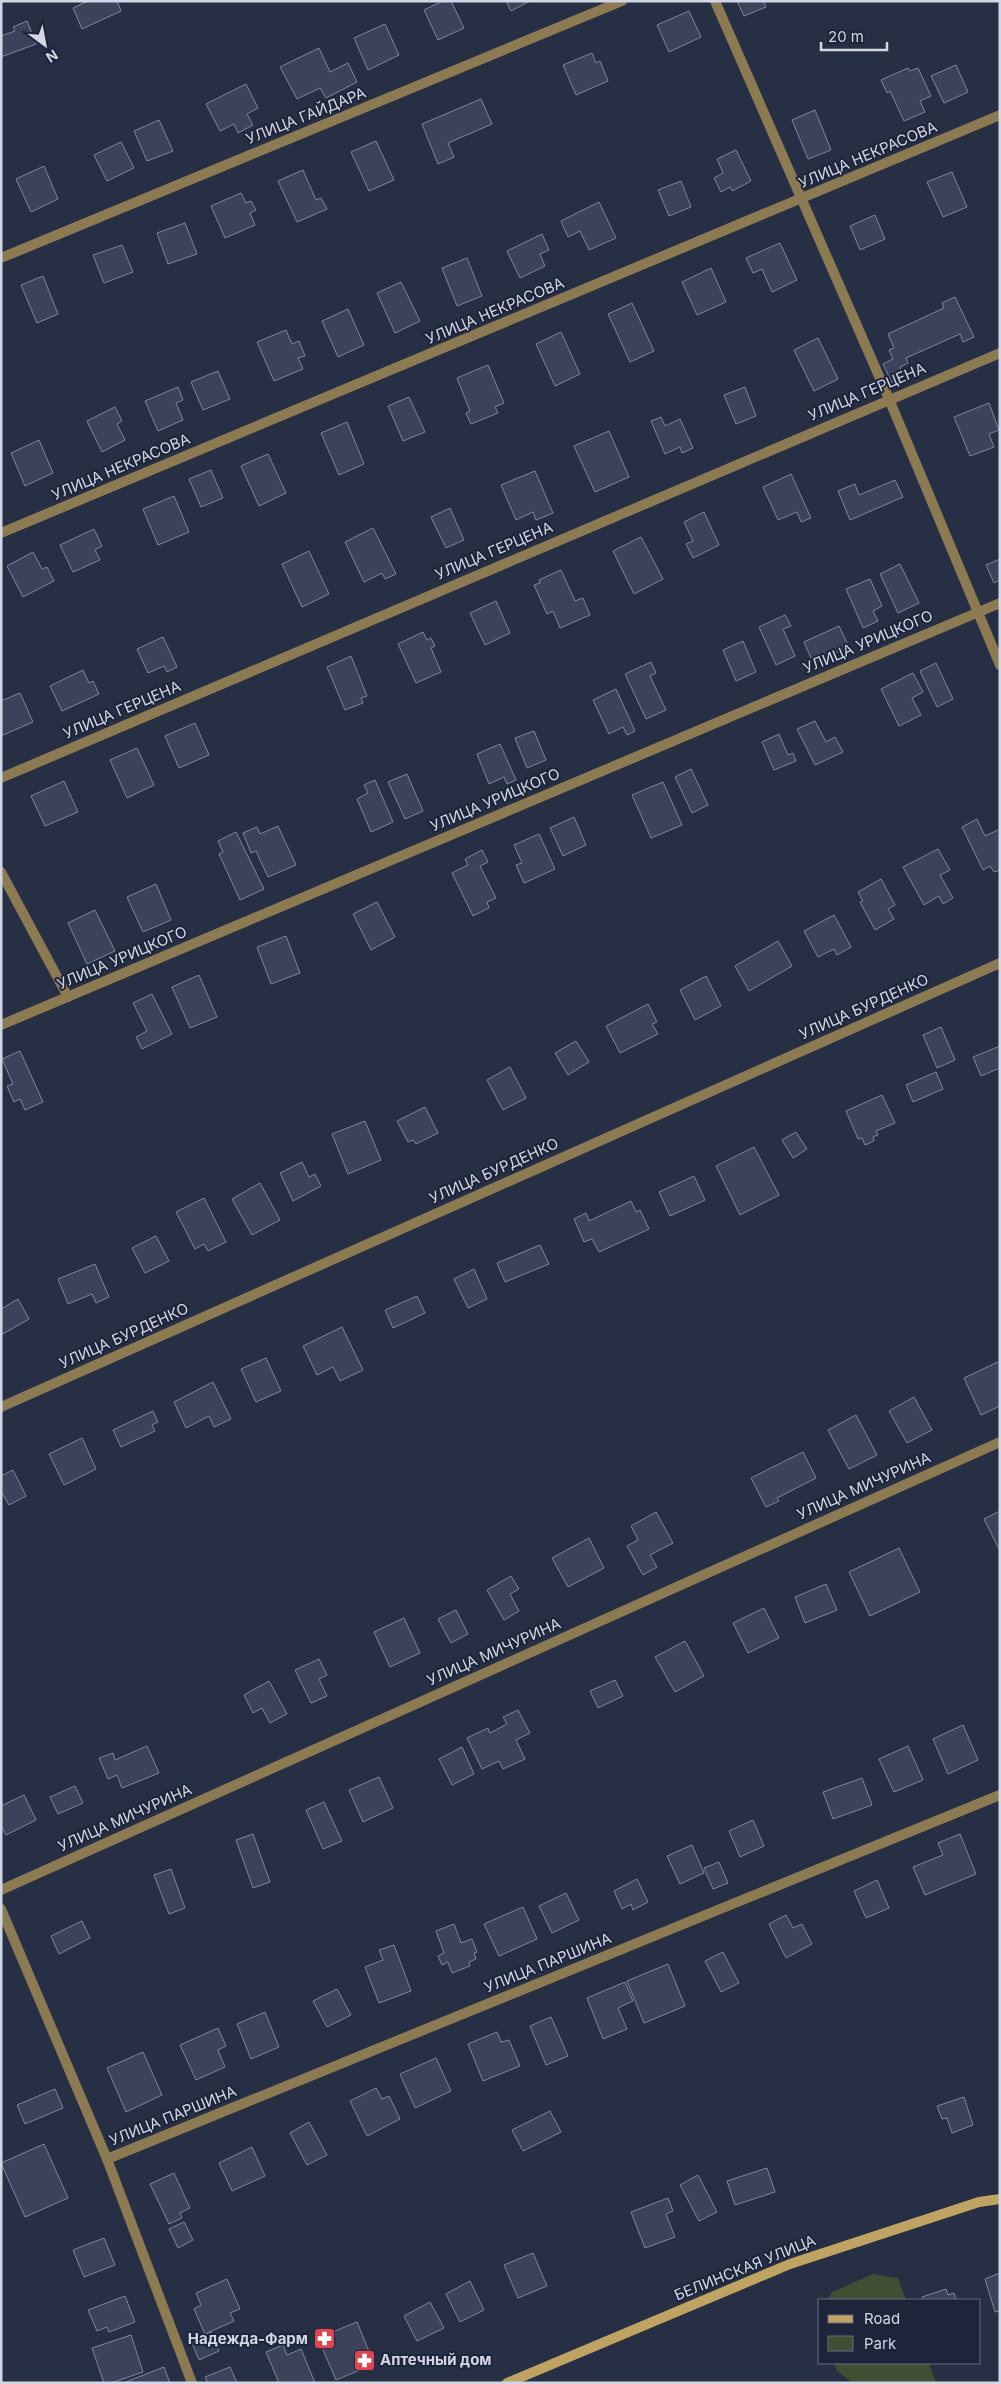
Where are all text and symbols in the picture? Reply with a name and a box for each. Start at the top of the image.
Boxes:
north arrow [20,20,70,70]
scale bar [821,20,887,52]
text: 20 m [828,27,864,46]
text: N [43,46,61,66]
street label: УЛИЦА ГАЙДАРА [243,83,369,148]
street label: УЛИЦА НЕКРАСОВА [796,117,940,192]
street label: УЛИЦА НЕКРАСОВА [423,273,567,348]
street label: УЛИЦА ГЕРЦЕНА [805,358,928,425]
street label: УЛИЦА НЕКРАСОВА [49,429,193,504]
street label: УЛИЦА ГЕРЦЕНА [432,517,555,584]
street label: УЛИЦА УРИЦКОГО [800,606,936,677]
street label: УЛИЦА ГЕРЦЕНА [60,676,183,743]
street label: УЛИЦА УРИЦКОГО [427,764,563,835]
street label: УЛИЦА УРИЦКОГО [54,922,190,993]
street label: УЛИЦА БУРДЕНКО [796,969,931,1044]
street label: УЛИЦА БУРДЕНКО [426,1133,561,1208]
street label: УЛИЦА БУРДЕНКО [56,1298,191,1373]
street label: УЛИЦА МИЧУРИНА [794,1447,934,1524]
street label: УЛИЦА МИЧУРИНА [424,1613,564,1690]
street label: УЛИЦА МИЧУРИНА [55,1779,195,1856]
street label: УЛИЦА ПАРШИНА [481,1928,614,1997]
street label: УЛИЦА ПАРШИНА [106,2081,239,2150]
street label: БЕЛИНСКАЯ УЛИЦА [671,2230,818,2305]
legend [818,2299,981,2364]
text: Road [864,2309,900,2328]
pharmacy icon: Надежда-Фарм [312,2327,336,2351]
place label: Надежда-Фарм [188,2329,308,2348]
text: Park [864,2334,897,2353]
pharmacy icon: Аптечный дом [352,2348,376,2372]
place label: Аптечный дом [380,2350,492,2369]

